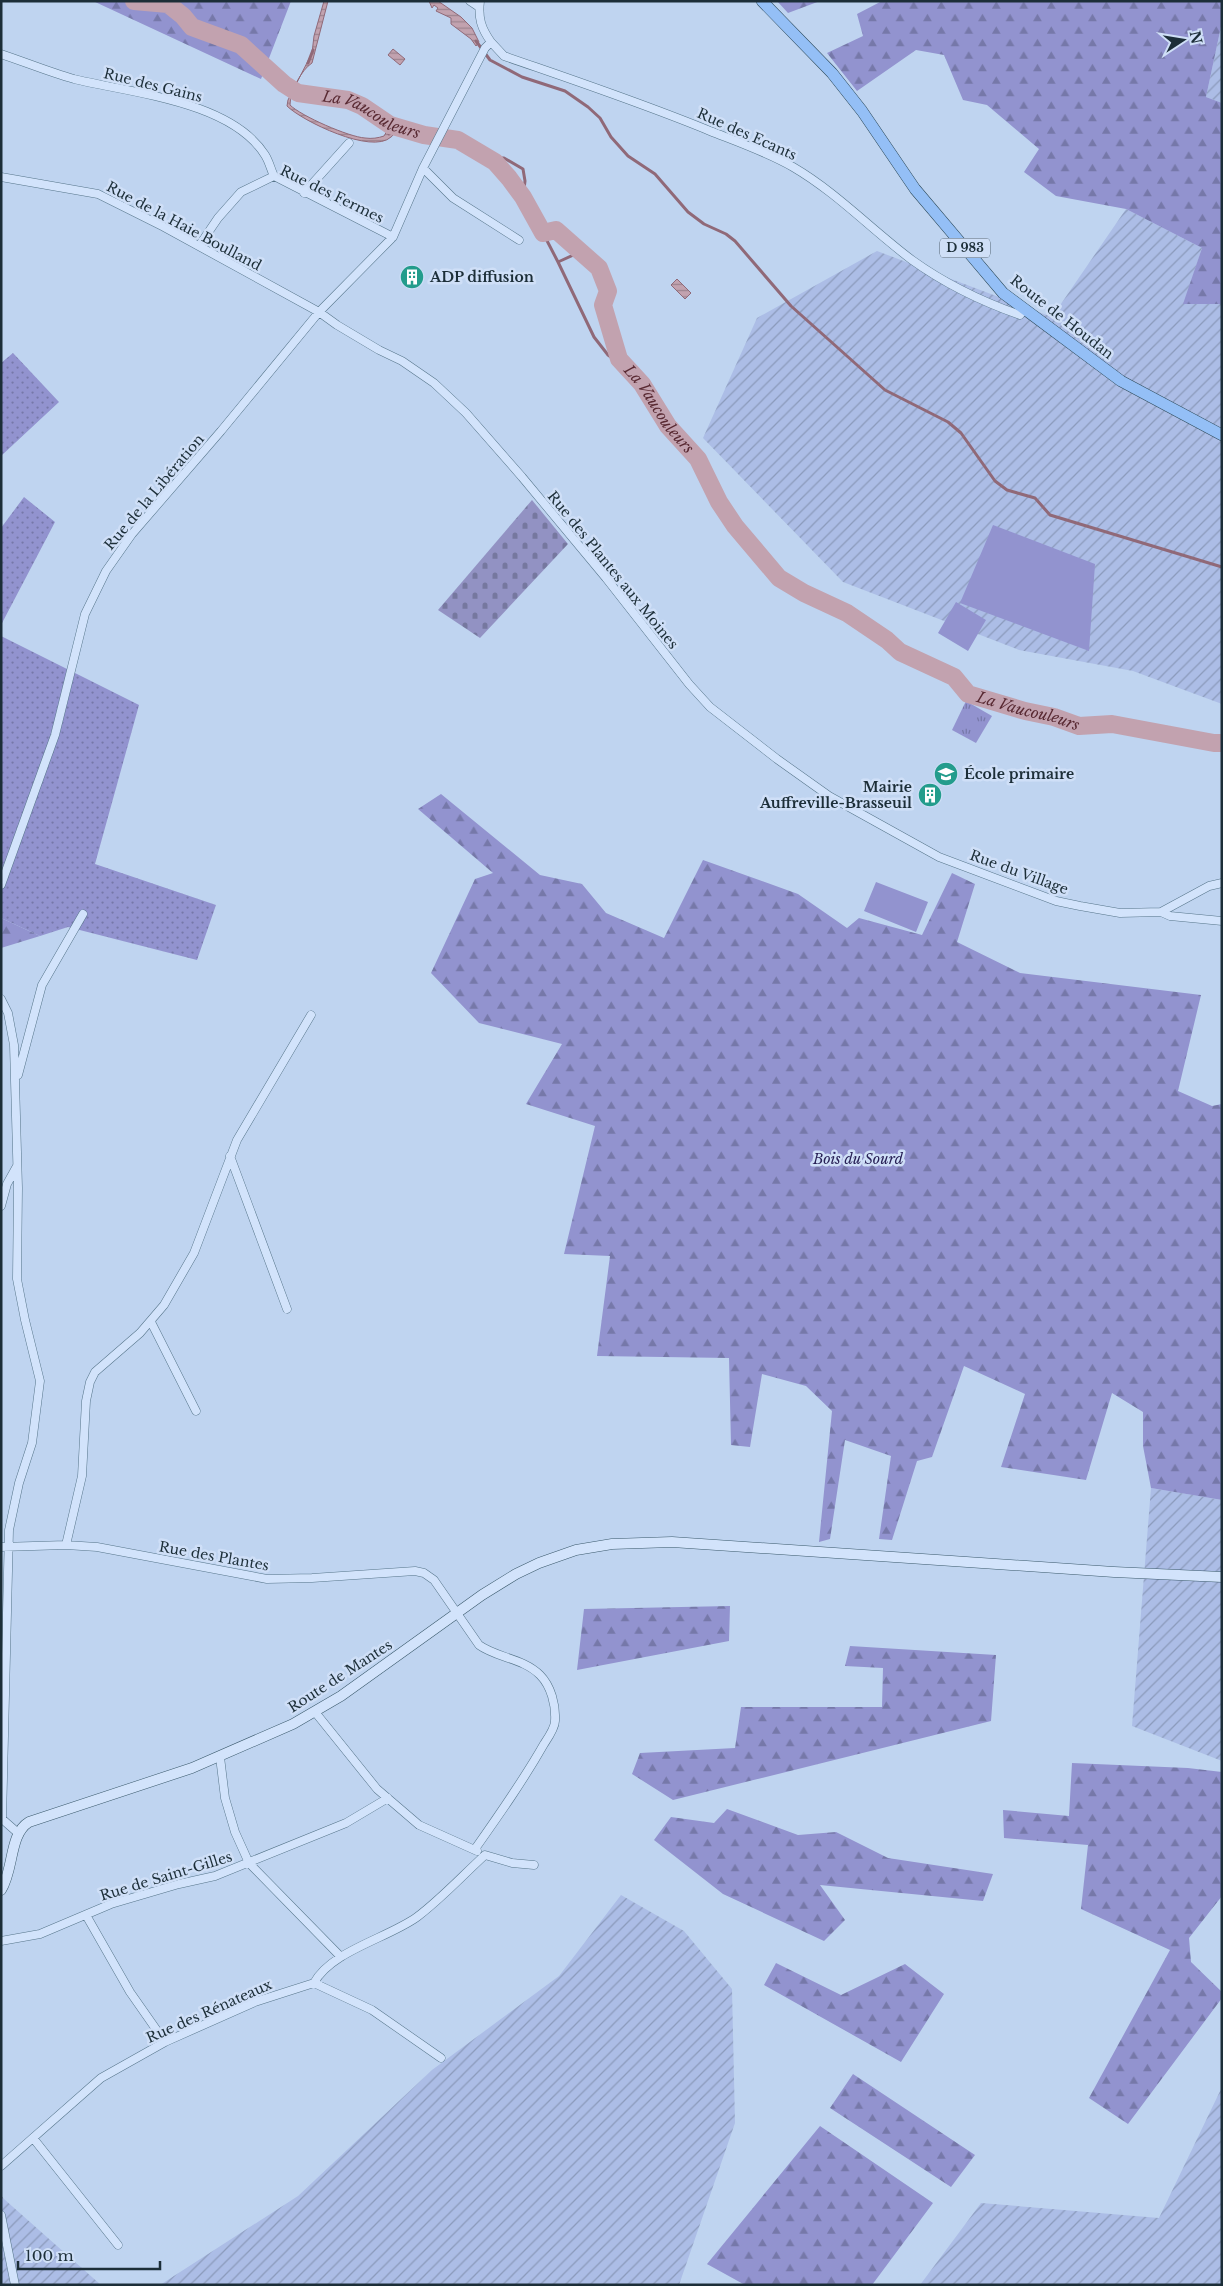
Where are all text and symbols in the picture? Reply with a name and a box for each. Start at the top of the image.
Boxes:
north arrow [1158,15,1208,65]
text: N [1186,29,1206,46]
street label: Rue des Gains [102,64,204,106]
water label: La Vaucouleurs [320,86,423,142]
street label: Rue des Ecants [694,104,800,164]
street label: Rue des Fermes [277,161,387,227]
street label: Rue de la Haie Boulland [103,177,265,275]
road number: D 983 [940,238,990,258]
building icon: ADP diffusion [399,264,425,290]
place label: ADP diffusion [429,268,534,286]
street label: Route de Houdan [1007,271,1118,363]
water label: La Vaucouleurs [620,360,699,457]
street label: Rue de la Libération [100,430,208,554]
street label: Rue des Plantes aux Moines [544,487,682,653]
water label: La Vaucouleurs [974,687,1083,735]
school or university icon: École primaire [933,761,959,787]
place label: École primaire [964,765,1074,783]
place label: Mairie Auffreville-Brasseuil [759,778,912,812]
building icon: Mairie Auffreville-Brasseuil [917,782,943,808]
street label: Rue du Village [967,846,1071,898]
park label: Bois du Sourd [812,1150,904,1168]
street label: Rue des Plantes [158,1537,270,1575]
street label: Route de Mantes [285,1636,395,1716]
street label: Rue de Saint-Gilles [98,1847,234,1905]
street label: Rue des Rénateaux [143,1975,275,2047]
scale bar [18,2238,160,2270]
text: 100 m [25,2246,74,2265]

